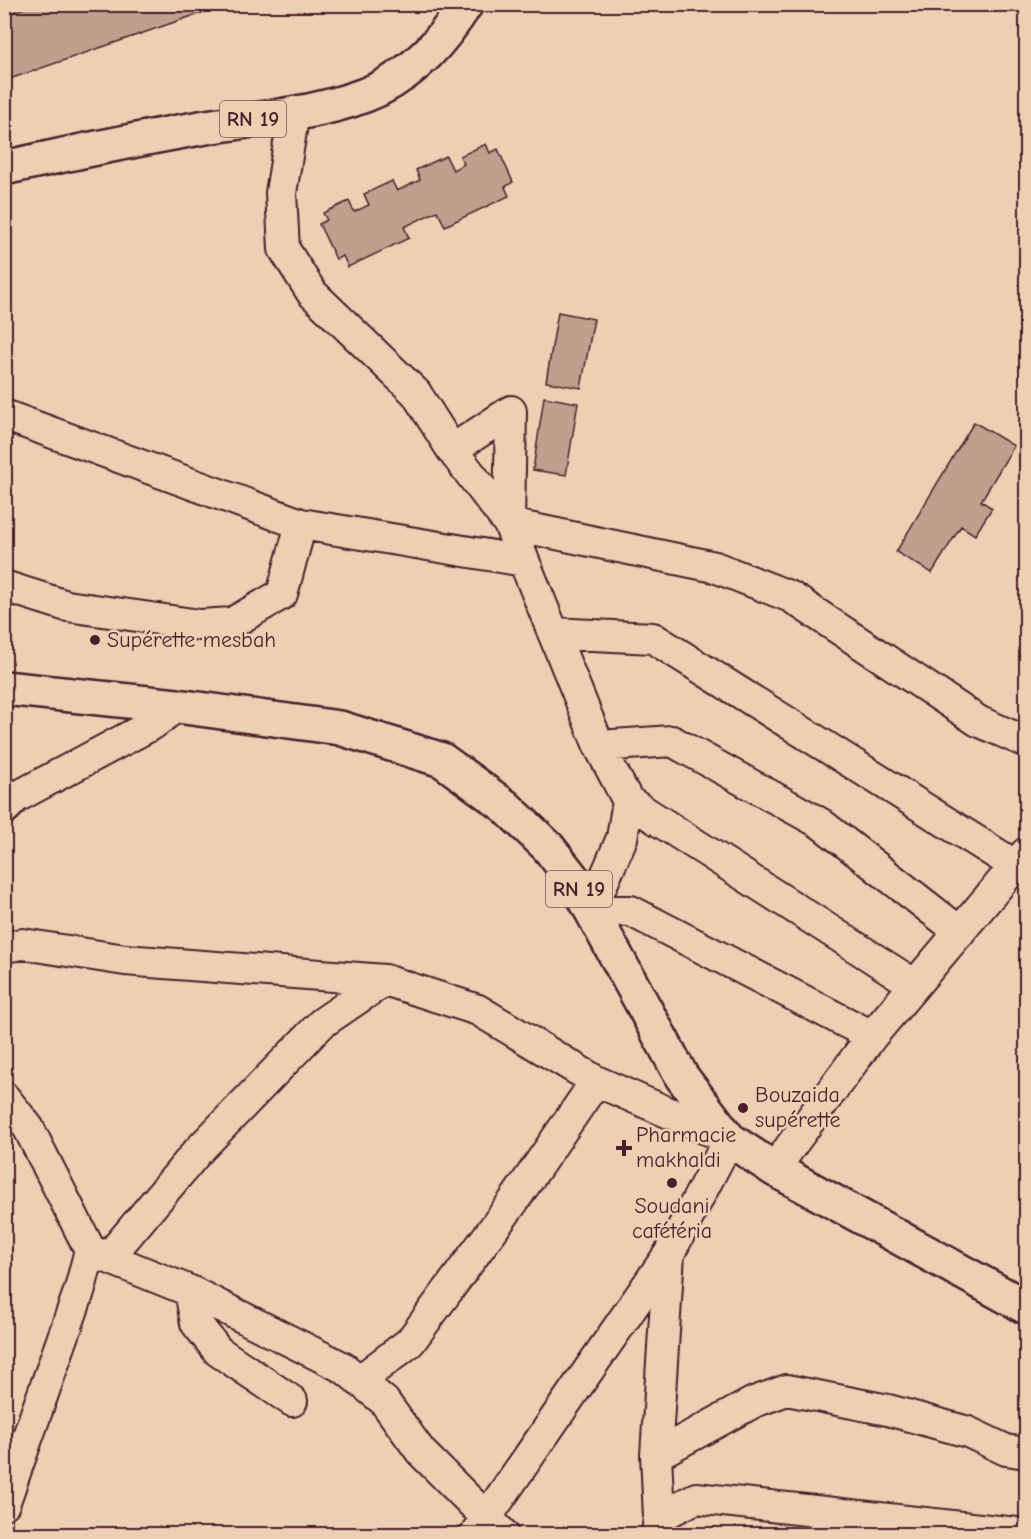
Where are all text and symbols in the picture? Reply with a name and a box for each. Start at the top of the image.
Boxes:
road number: RN 19 [220,101,286,137]
place label: Supérette mesbah [107,627,276,653]
marker: Supérette mesbah [88,633,102,647]
road number: RN 19 [546,871,612,907]
place label: Bouzaida supérette [755,1082,840,1133]
marker: Bouzaida supérette [736,1101,750,1115]
place label: Pharmacie makhaldi [636,1122,736,1173]
marker: Pharmacie makhaldi [617,1141,631,1155]
marker: Soudani cafétéria [665,1176,679,1190]
place label: Soudani cafétéria [632,1193,712,1244]

